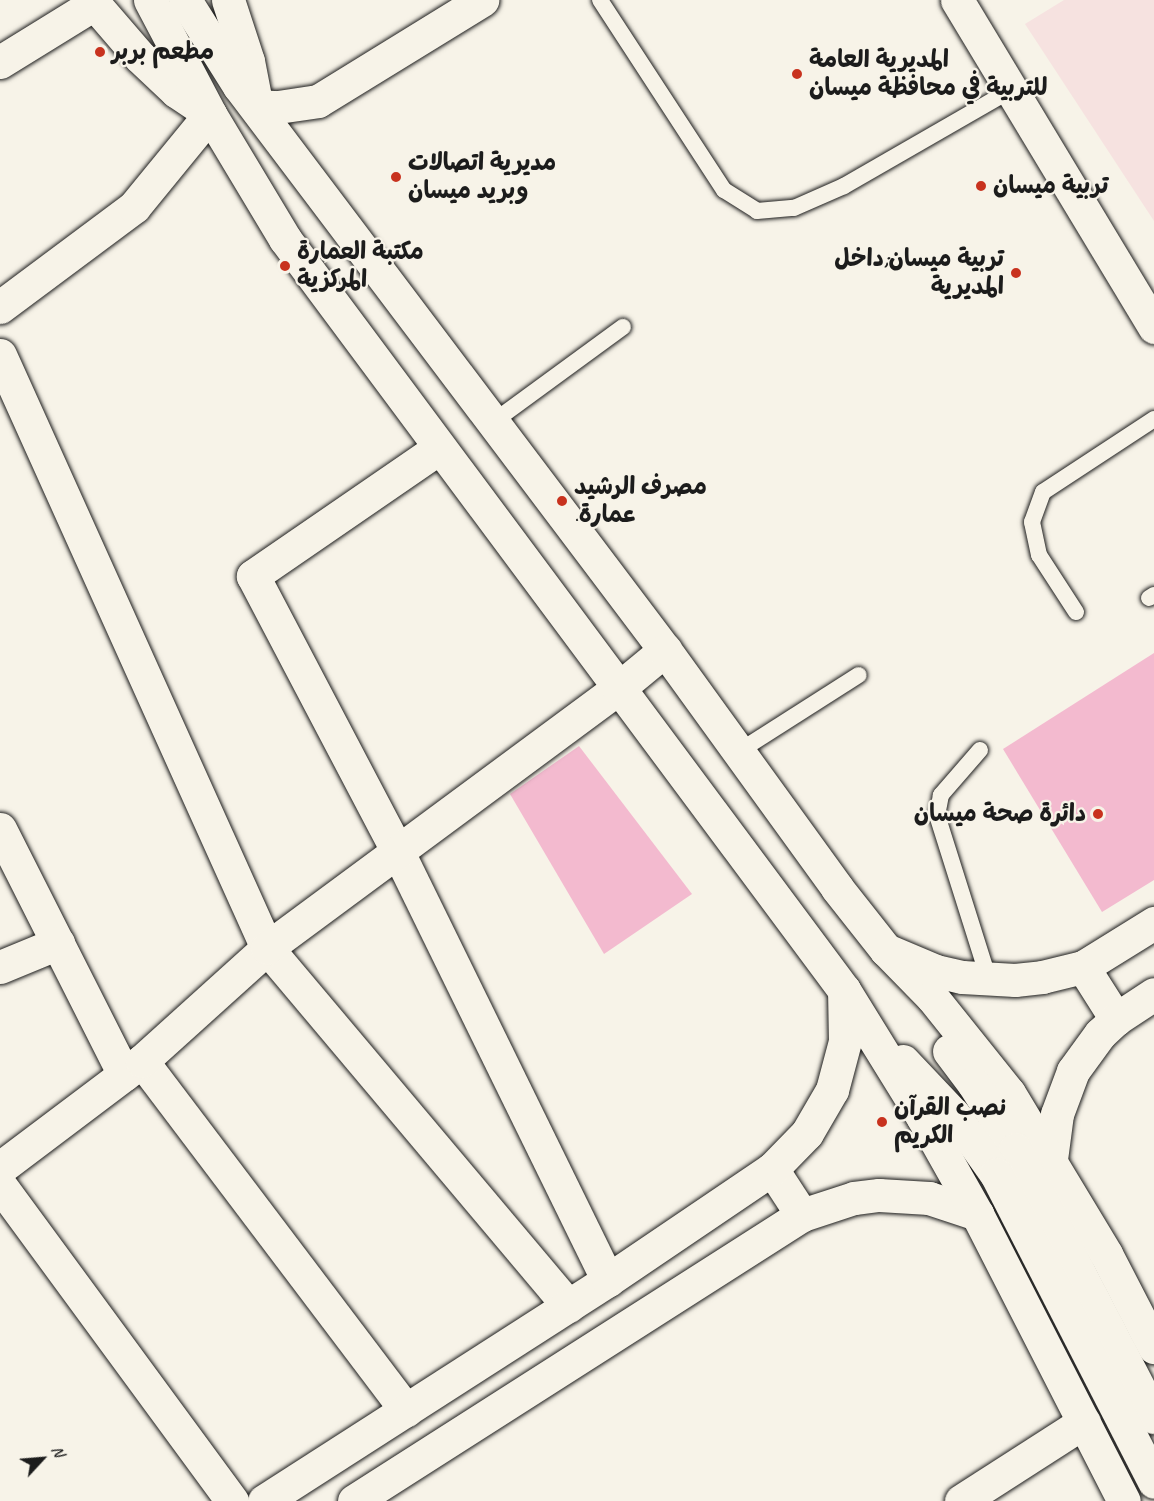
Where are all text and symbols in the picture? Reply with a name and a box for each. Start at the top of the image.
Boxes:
place label: مطعم بربر [112,38,214,66]
marker: مطعم بربر [93,45,107,59]
place label: المديرية العامة للتربية في محافظة ميسان [809,46,1047,102]
marker: المديرية العامة للتربية في محافظة ميسان [790,67,804,81]
place label: مديرية اتصالات وبريد ميسان [408,149,556,205]
marker: مديرية اتصالات وبريد ميسان [389,170,403,184]
place label: تربية ميسان [993,172,1108,200]
marker: تربية ميسان [974,179,988,193]
place label: مكتبة العمارة المركزية [297,238,424,294]
place label: تربية ميسان;داخل المديرية [834,245,1004,301]
marker: مكتبة العمارة المركزية [278,259,292,273]
marker: تربية ميسان;داخل المديرية [1009,266,1023,280]
place label: مصرف الرشيد .عمارة [574,473,707,529]
marker: مصرف الرشيد .عمارة [555,494,569,508]
place label: دائرة صحة ميسان [914,800,1086,828]
marker: دائرة صحة ميسان [1091,807,1105,821]
place label: نصب القرآن الكريم [894,1094,1006,1150]
marker: نصب القرآن الكريم [875,1115,889,1129]
north arrow [12,1429,72,1489]
text: N [47,1442,69,1460]

